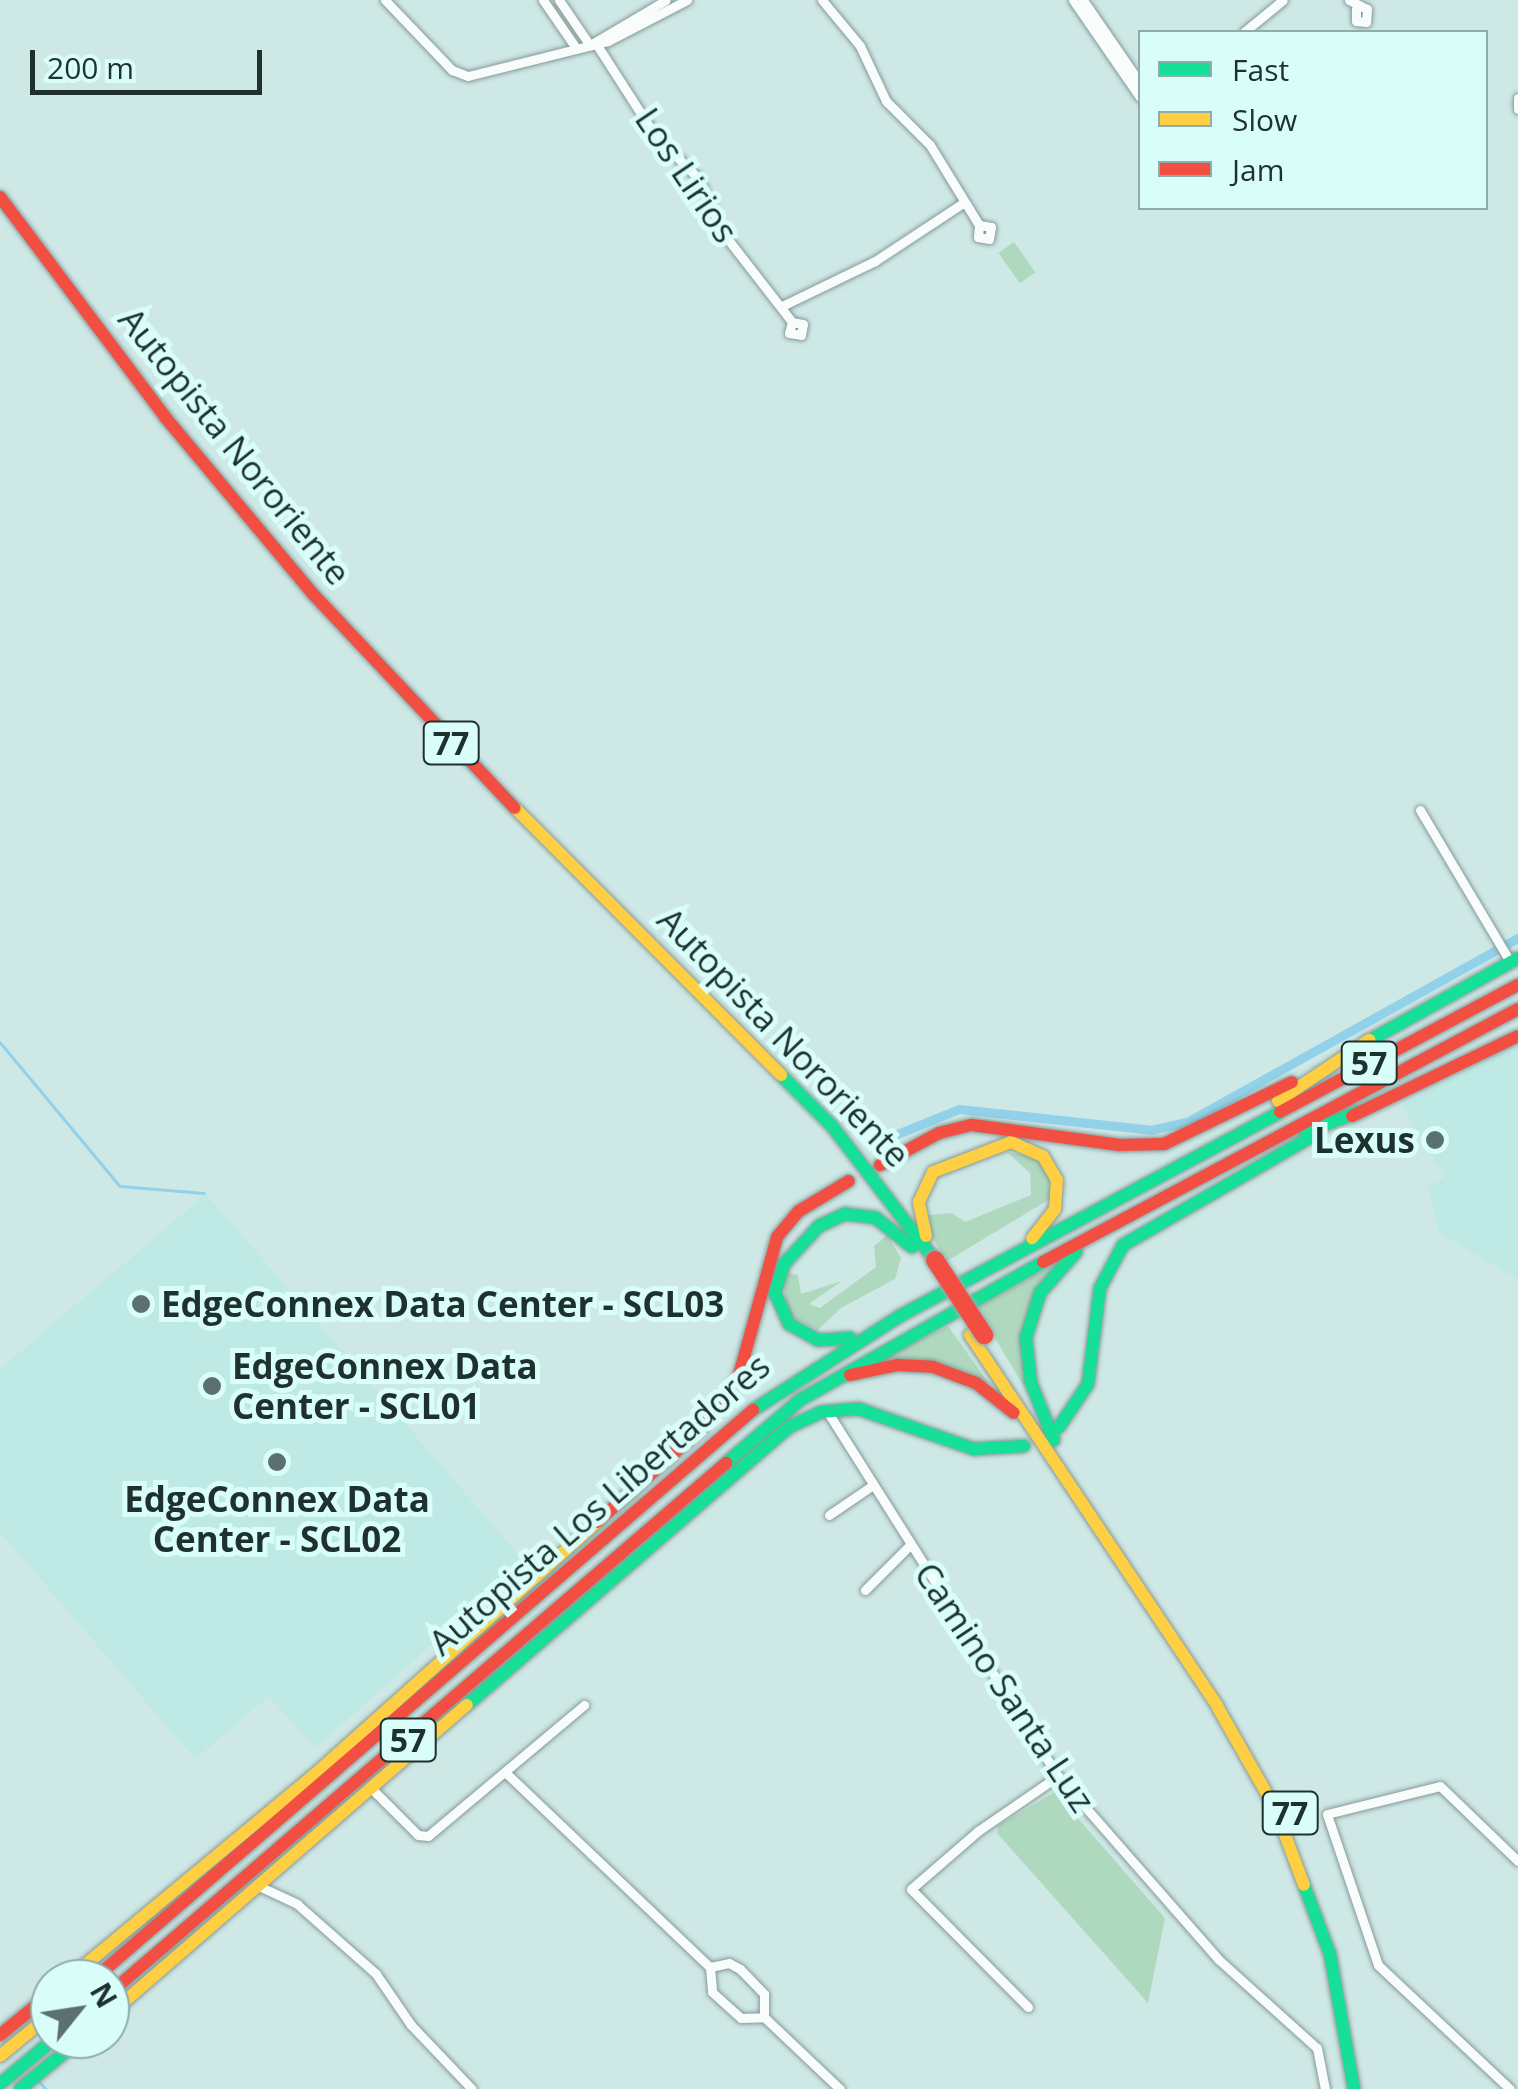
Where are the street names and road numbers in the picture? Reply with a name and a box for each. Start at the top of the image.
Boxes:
street label: Los Lirios [627,100,747,250]
street label: Autopista Nororiente [110,299,360,593]
road number: 77 [421,716,481,770]
street label: Autopista Nororiente [649,899,919,1175]
road number: 57 [1339,1036,1399,1090]
street label: Autopista Los Libertadores [420,1345,778,1663]
street label: Camino Santa Luz [906,1554,1104,1820]
road number: 57 [378,1713,438,1767]
road number: 77 [1260,1786,1320,1840]

